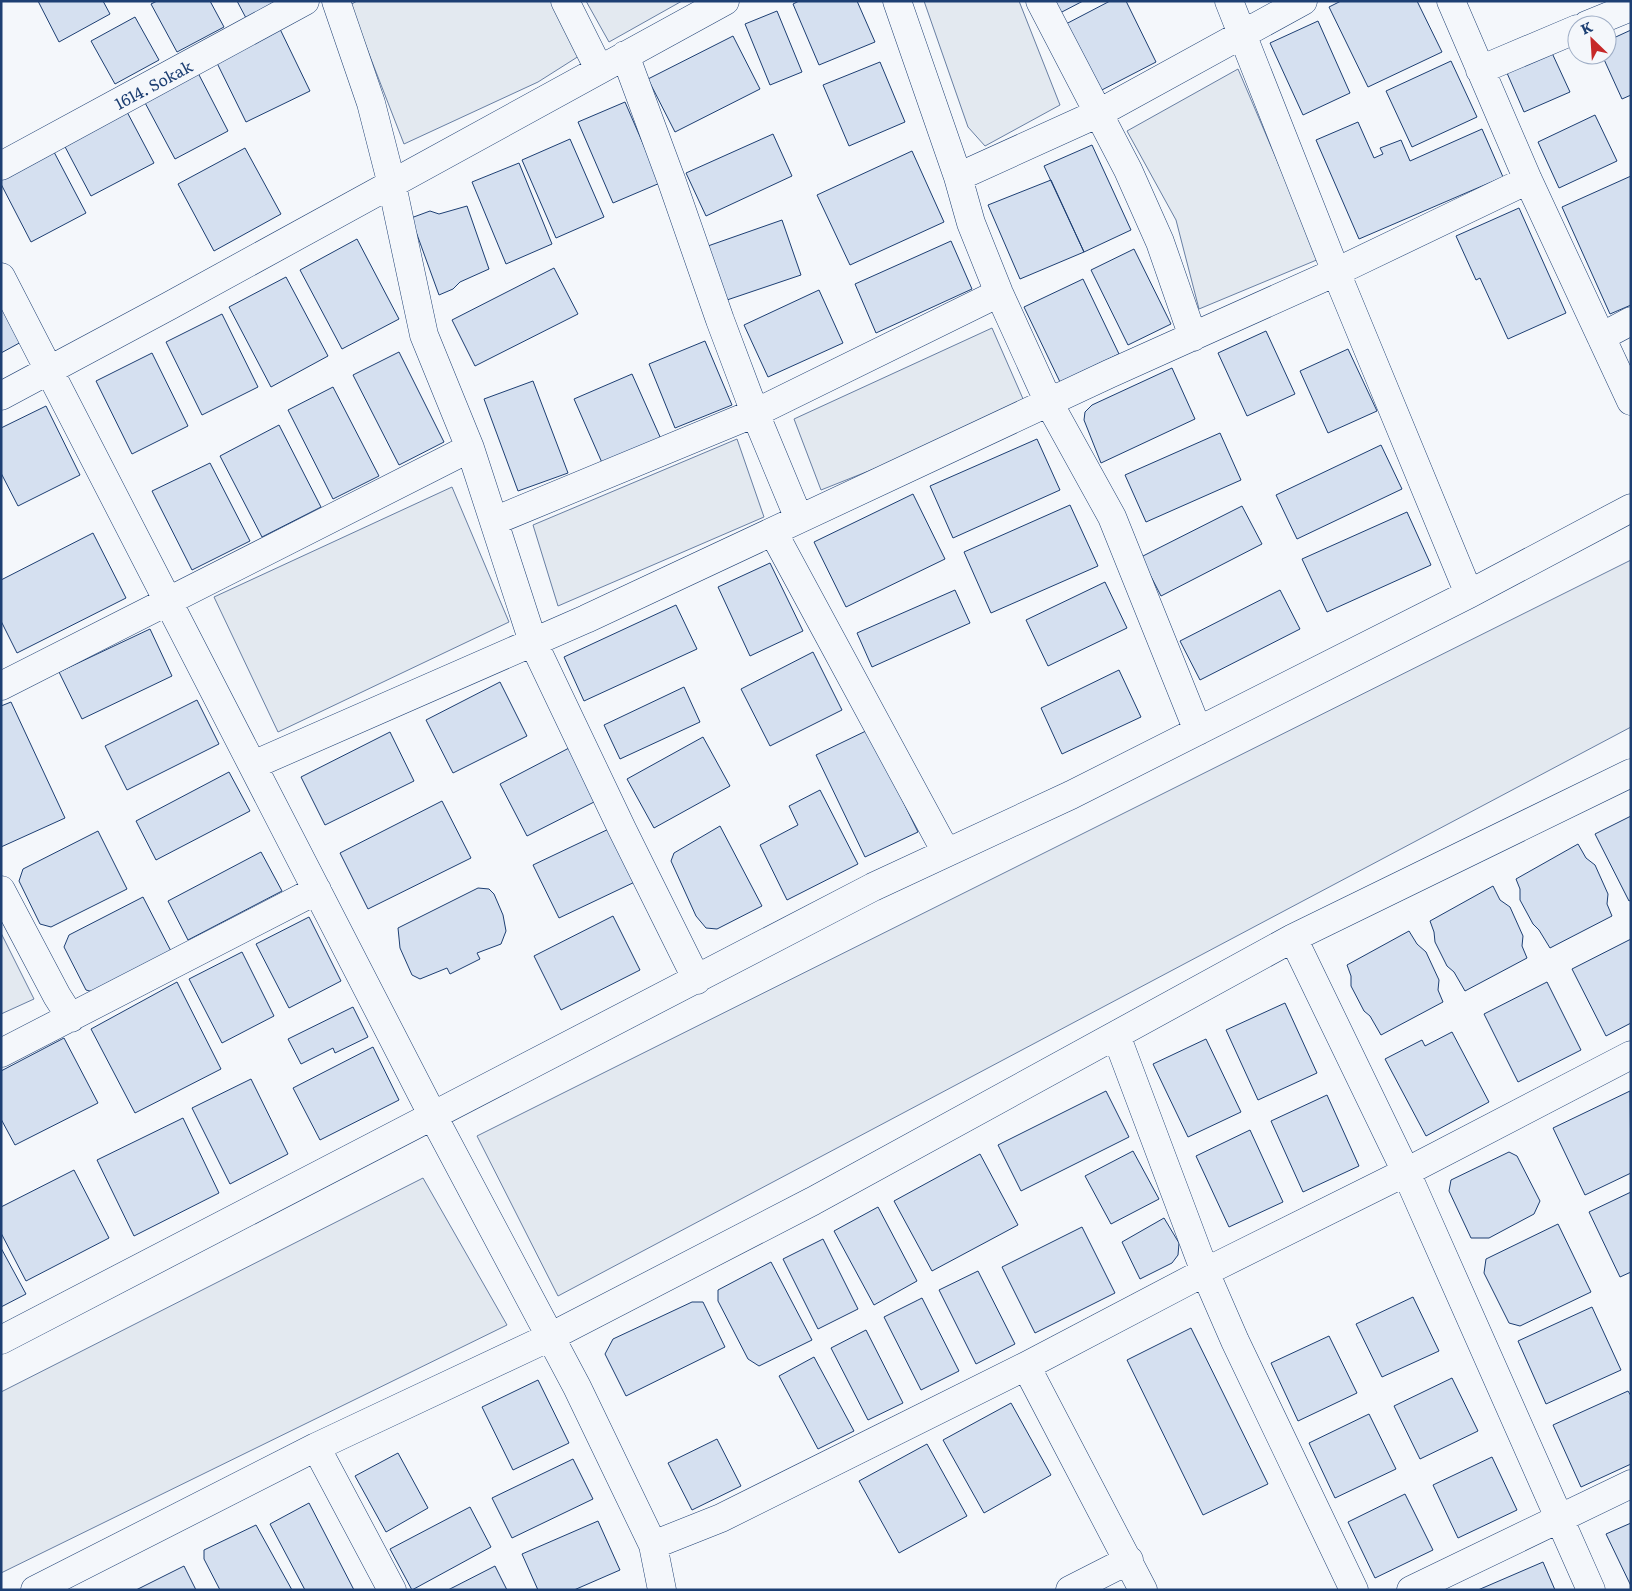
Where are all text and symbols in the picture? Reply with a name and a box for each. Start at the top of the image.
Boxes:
north arrow [1567,15,1617,65]
text: K [1577,16,1595,39]
street label: 1614. Sokak [110,53,196,115]

